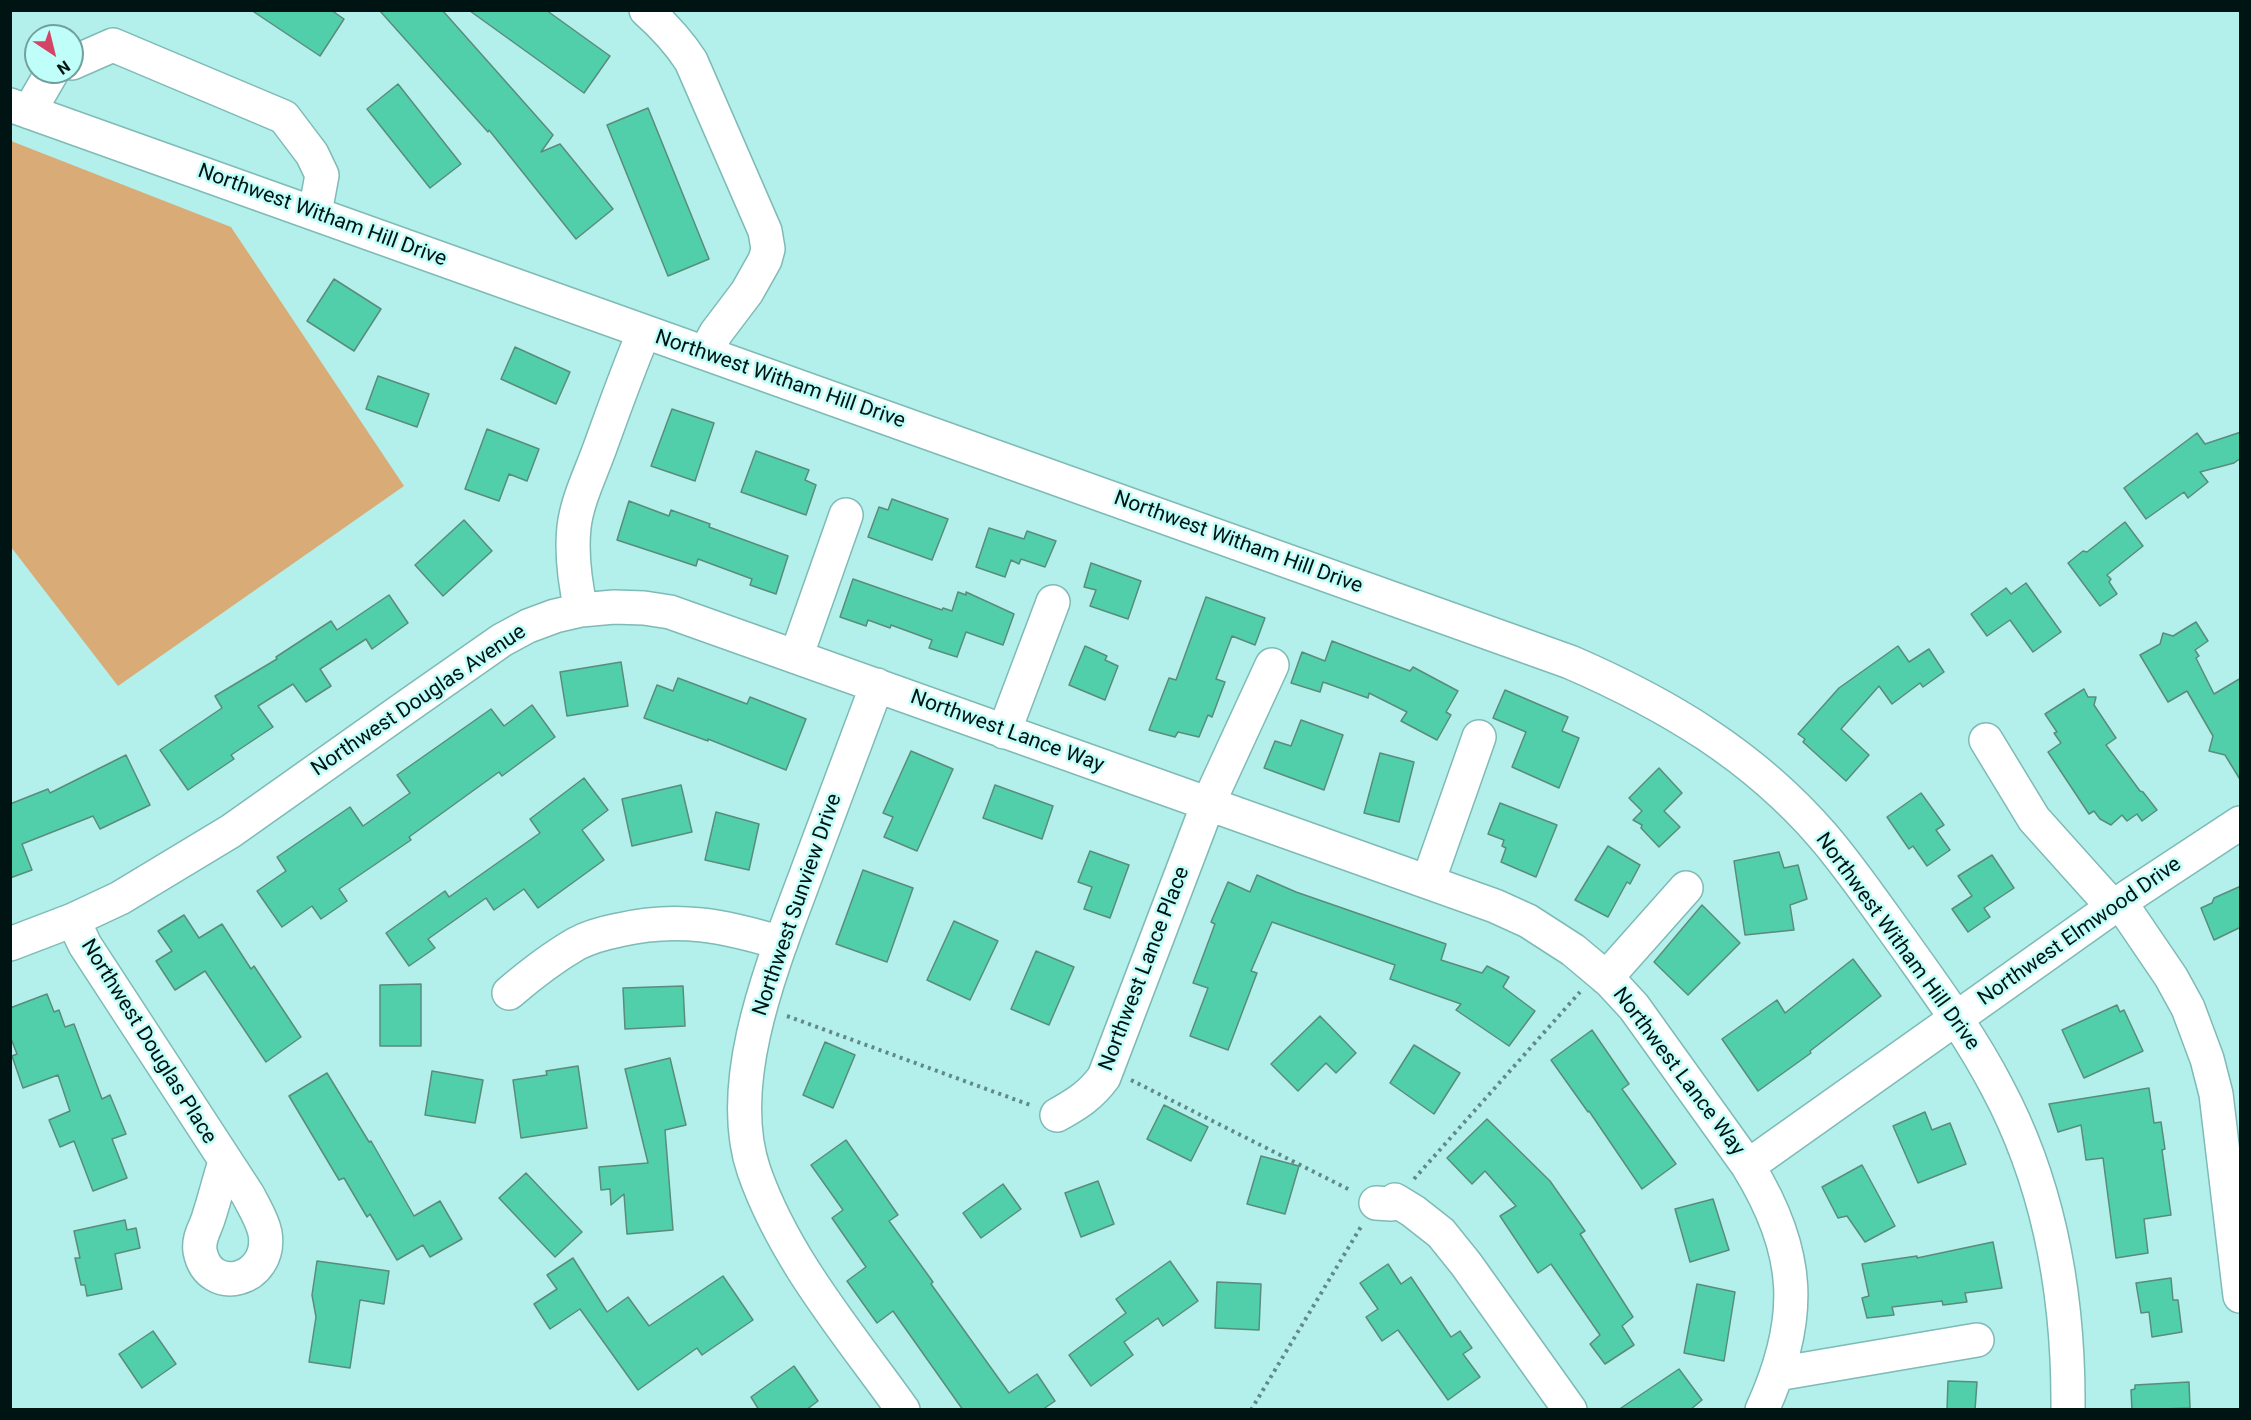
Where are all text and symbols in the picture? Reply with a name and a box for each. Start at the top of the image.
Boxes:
north arrow [24,24,84,84]
text: N [53,56,74,79]
street label: Northwest Witham Hill Drive [194,159,450,273]
street label: Northwest Witham Hill Drive [652,325,908,435]
street label: Northwest Witham Hill Drive [1110,486,1366,600]
street label: Northwest Douglas Avenue [307,620,531,782]
street label: Northwest Lance Way [907,685,1107,779]
street label: Northwest Sunview Drive [748,791,848,1019]
street label: Northwest Witham Hill Drive [1810,828,1984,1056]
street label: Northwest Elmwood Drive [1974,852,2186,1012]
street label: Northwest Lance Place [1094,863,1196,1075]
street label: Northwest Douglas Place [75,935,221,1149]
street label: Northwest Lance Way [1607,983,1749,1161]

